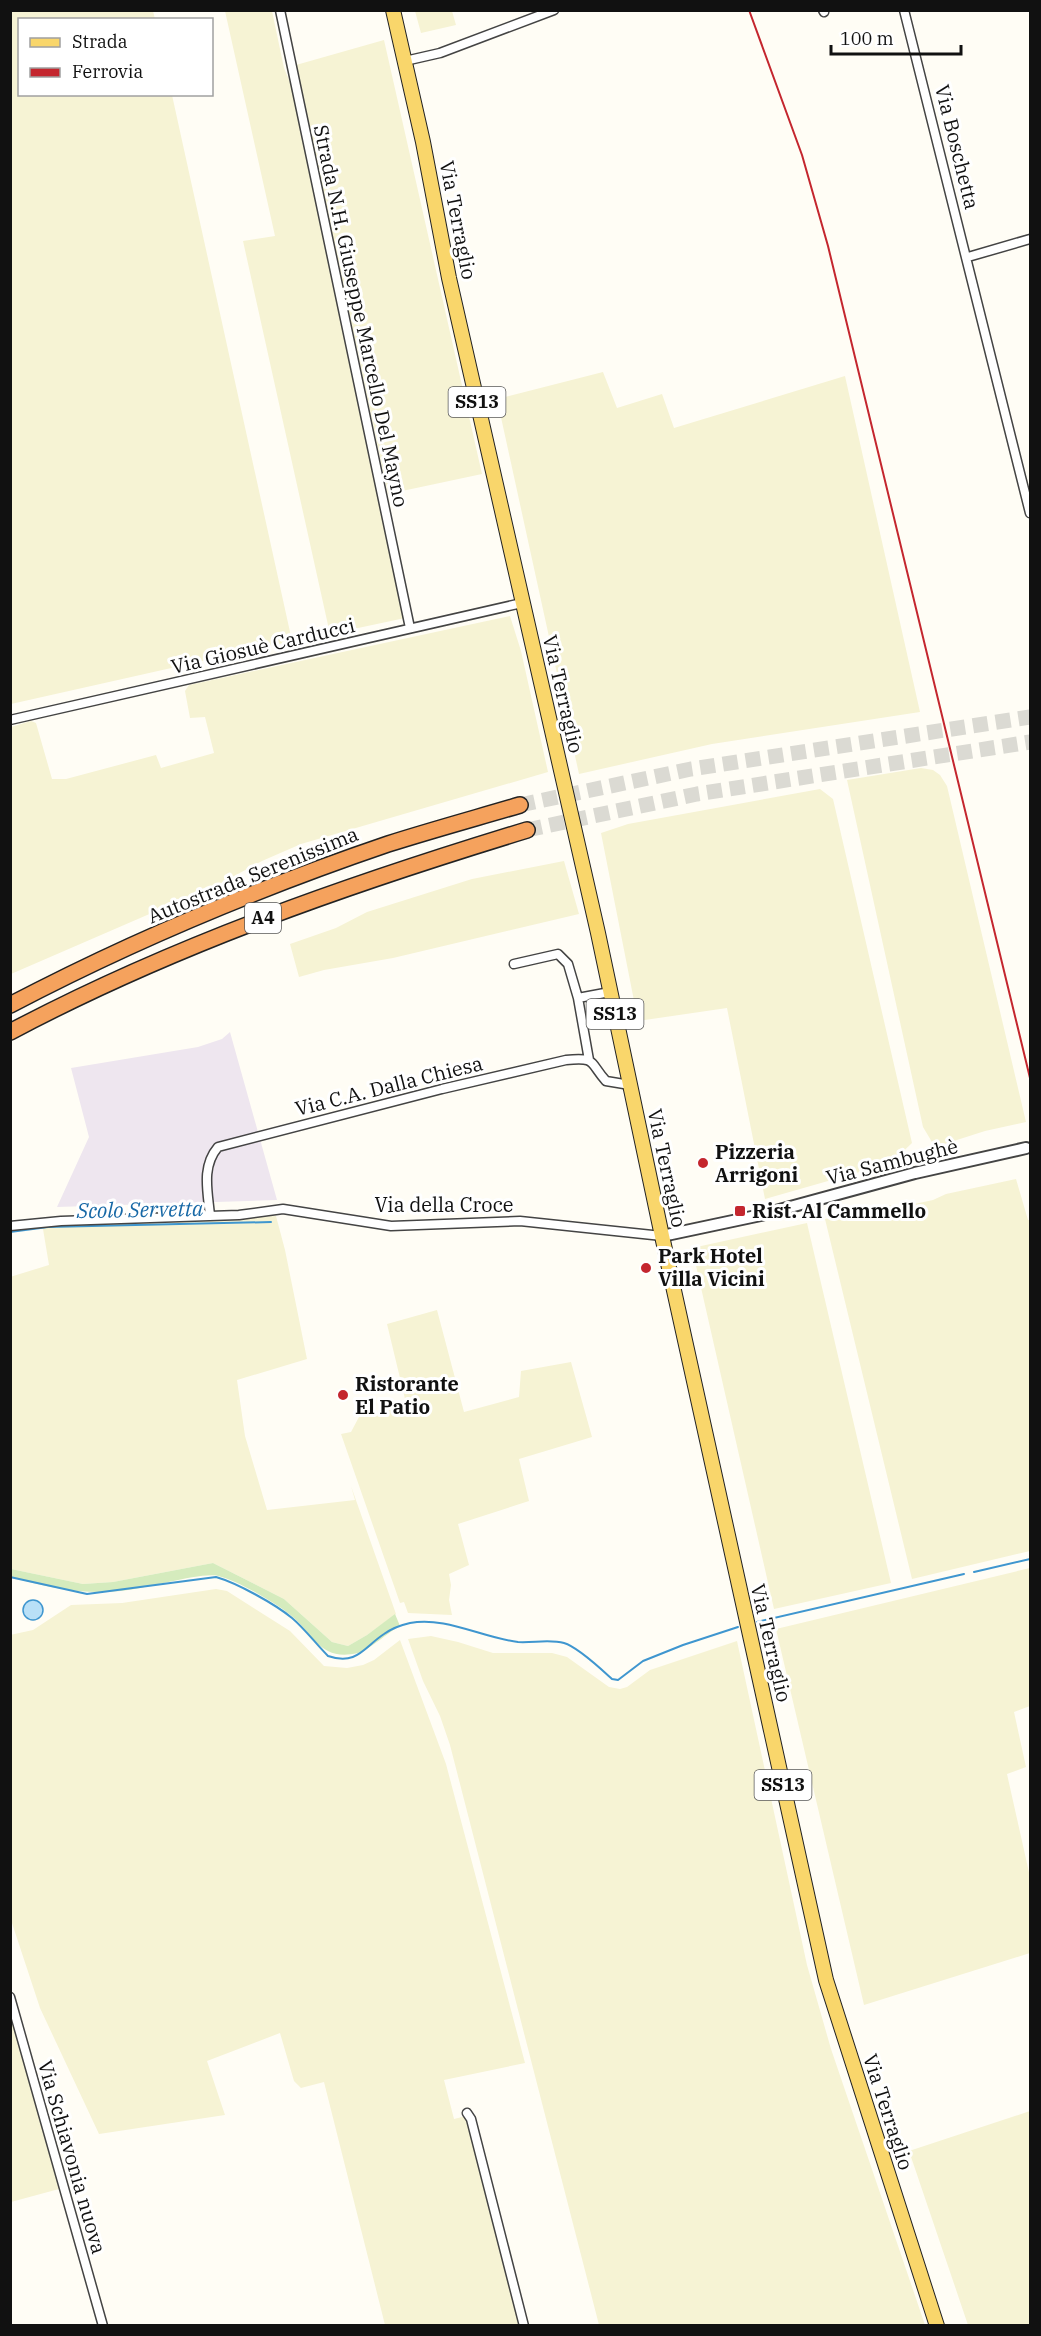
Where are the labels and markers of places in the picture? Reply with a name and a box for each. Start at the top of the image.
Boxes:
place label: Pizzeria Arrigoni [715,1138,798,1188]
marker: Pizzeria Arrigoni [696,1156,710,1170]
place label: Rist. Al Cammello [752,1197,926,1224]
marker: Rist. Al Cammello [733,1204,747,1218]
place label: Park Hotel Villa Vicini [658,1242,765,1292]
marker: Park Hotel Villa Vicini [639,1261,653,1275]
place label: Ristorante El Patio [355,1370,459,1420]
marker: Ristorante El Patio [336,1388,350,1402]

